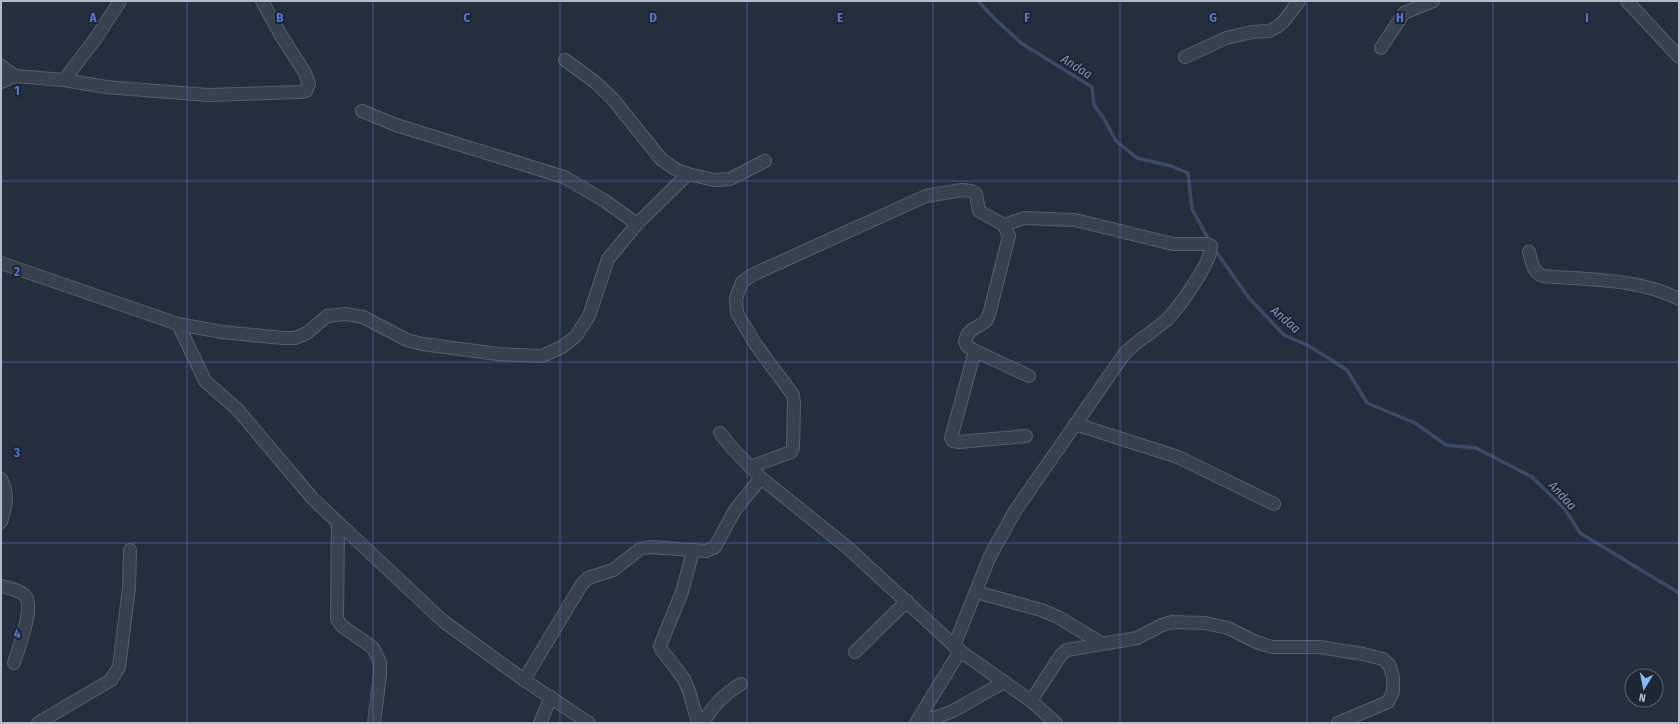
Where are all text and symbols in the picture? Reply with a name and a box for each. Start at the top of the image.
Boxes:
text: A [88,10,97,25]
text: B [276,10,284,25]
text: C [464,10,471,25]
text: D [649,10,657,25]
text: E [837,10,843,25]
text: F [1024,10,1030,25]
text: G [1209,10,1217,25]
text: H [1396,10,1404,25]
text: I [1585,10,1589,25]
water label: Andaa [1058,51,1095,82]
text: 1 [14,83,20,98]
text: 2 [13,264,20,279]
water label: Andaa [1267,302,1304,336]
text: 3 [13,445,20,460]
water label: Andaa [1545,477,1580,513]
text: 4 [14,626,21,641]
north arrow [1624,668,1664,708]
text: N [1638,690,1647,704]

